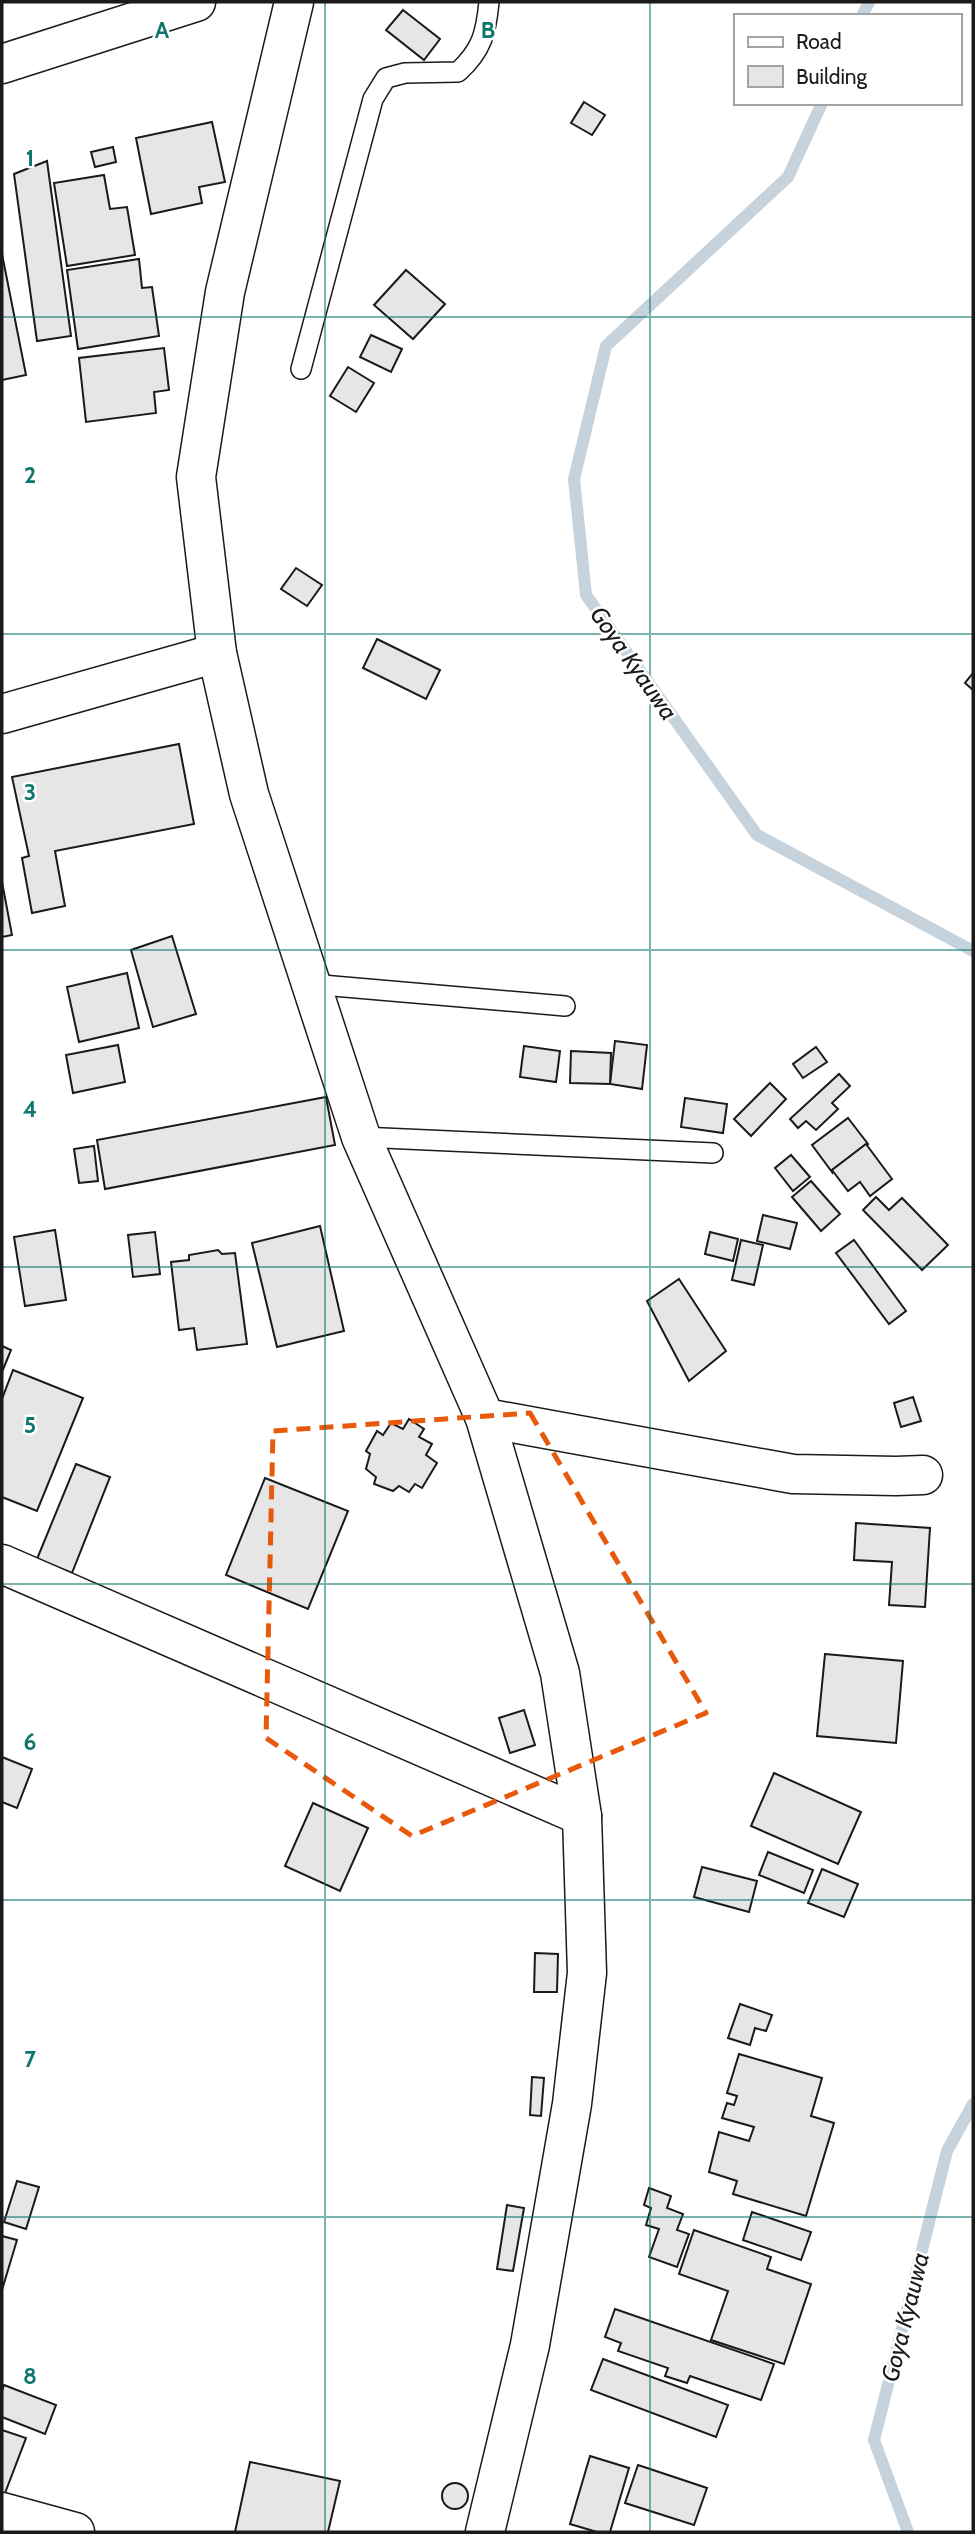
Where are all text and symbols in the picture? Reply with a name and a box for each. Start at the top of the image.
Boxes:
legend [734,14,961,105]
text: A [155,16,170,44]
text: B [481,16,495,44]
text: Road [796,29,842,54]
text: Building [796,64,868,89]
text: 1 [26,144,34,172]
text: 2 [24,461,36,489]
water label: Goya Kyauwa [584,601,684,725]
text: 3 [24,778,36,806]
text: 4 [23,1095,37,1123]
text: 5 [24,1411,36,1439]
text: 6 [24,1728,36,1756]
text: 7 [24,2045,36,2073]
water label: Goya Kyauwa [875,2249,935,2385]
text: 8 [23,2362,37,2390]

